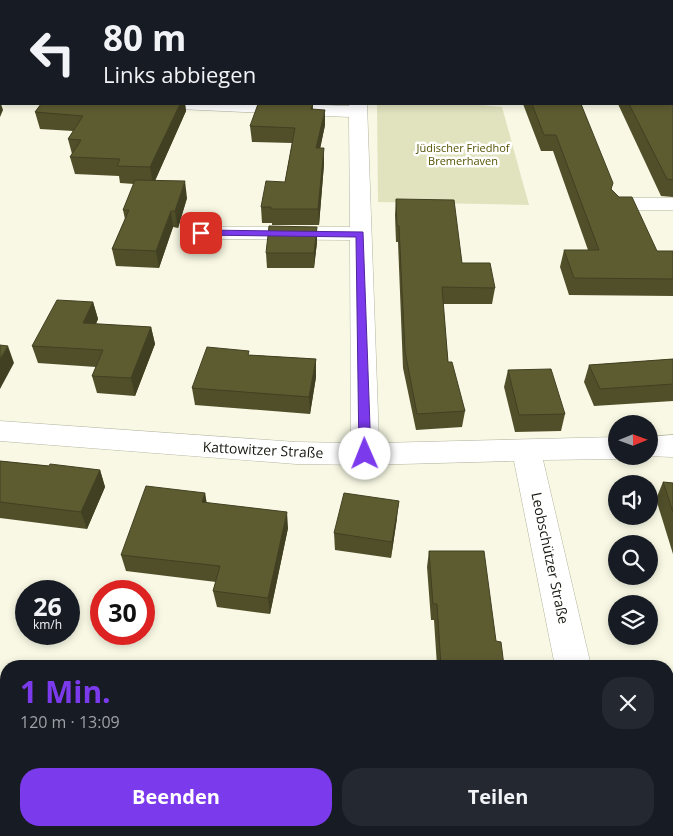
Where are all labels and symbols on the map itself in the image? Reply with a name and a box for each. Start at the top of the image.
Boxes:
park label: Jüdischer Friedhof Bremerhaven [416,140,511,168]
pin [180,212,222,254]
north arrow [608,415,658,465]
position arrow [338,427,390,479]
street label: Kattowitzer Straße [202,437,324,462]
street label: Leobschützer Straße [527,490,574,626]
speed limit sign: 30 [90,580,155,645]

